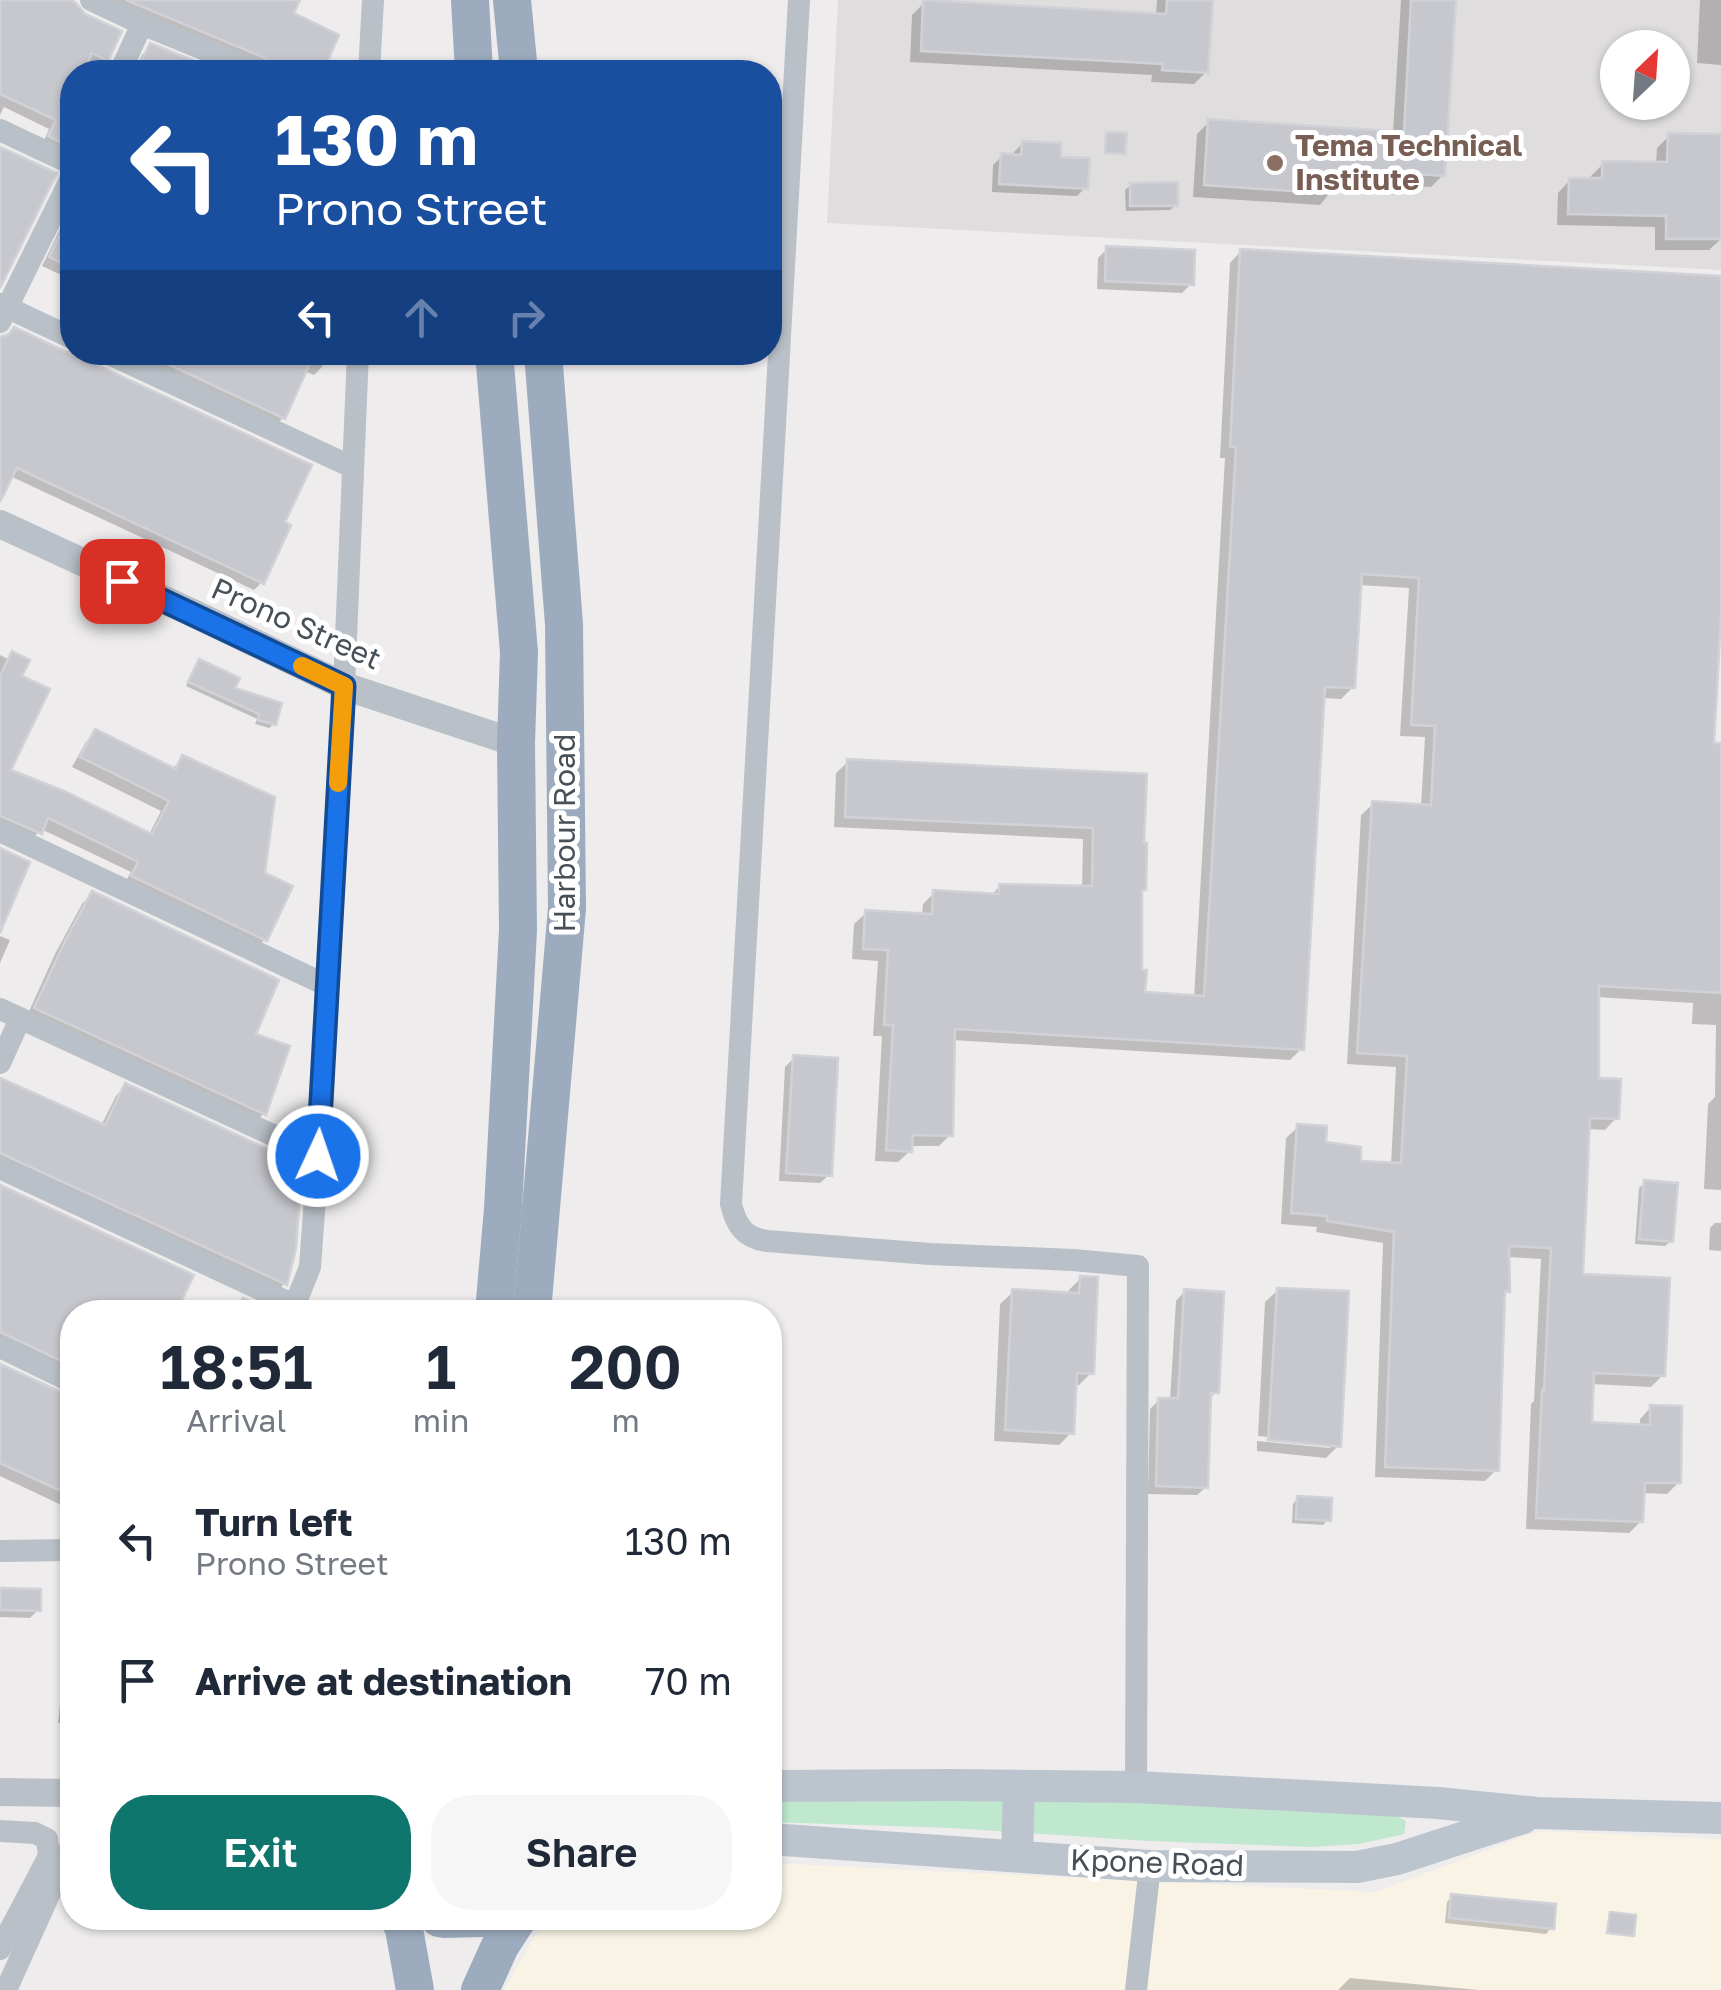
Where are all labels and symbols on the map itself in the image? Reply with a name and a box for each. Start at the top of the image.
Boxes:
north arrow [1600,30,1690,120]
place label: Tema Technical Institute [1295,127,1522,197]
marker: Tema Technical Institute [1264,152,1286,174]
pin [80,539,165,624]
street label: Prono Street [206,570,387,677]
street label: Harbour Road [546,734,582,932]
position arrow [266,1104,370,1208]
street label: Kpone Road [1069,1841,1245,1883]

